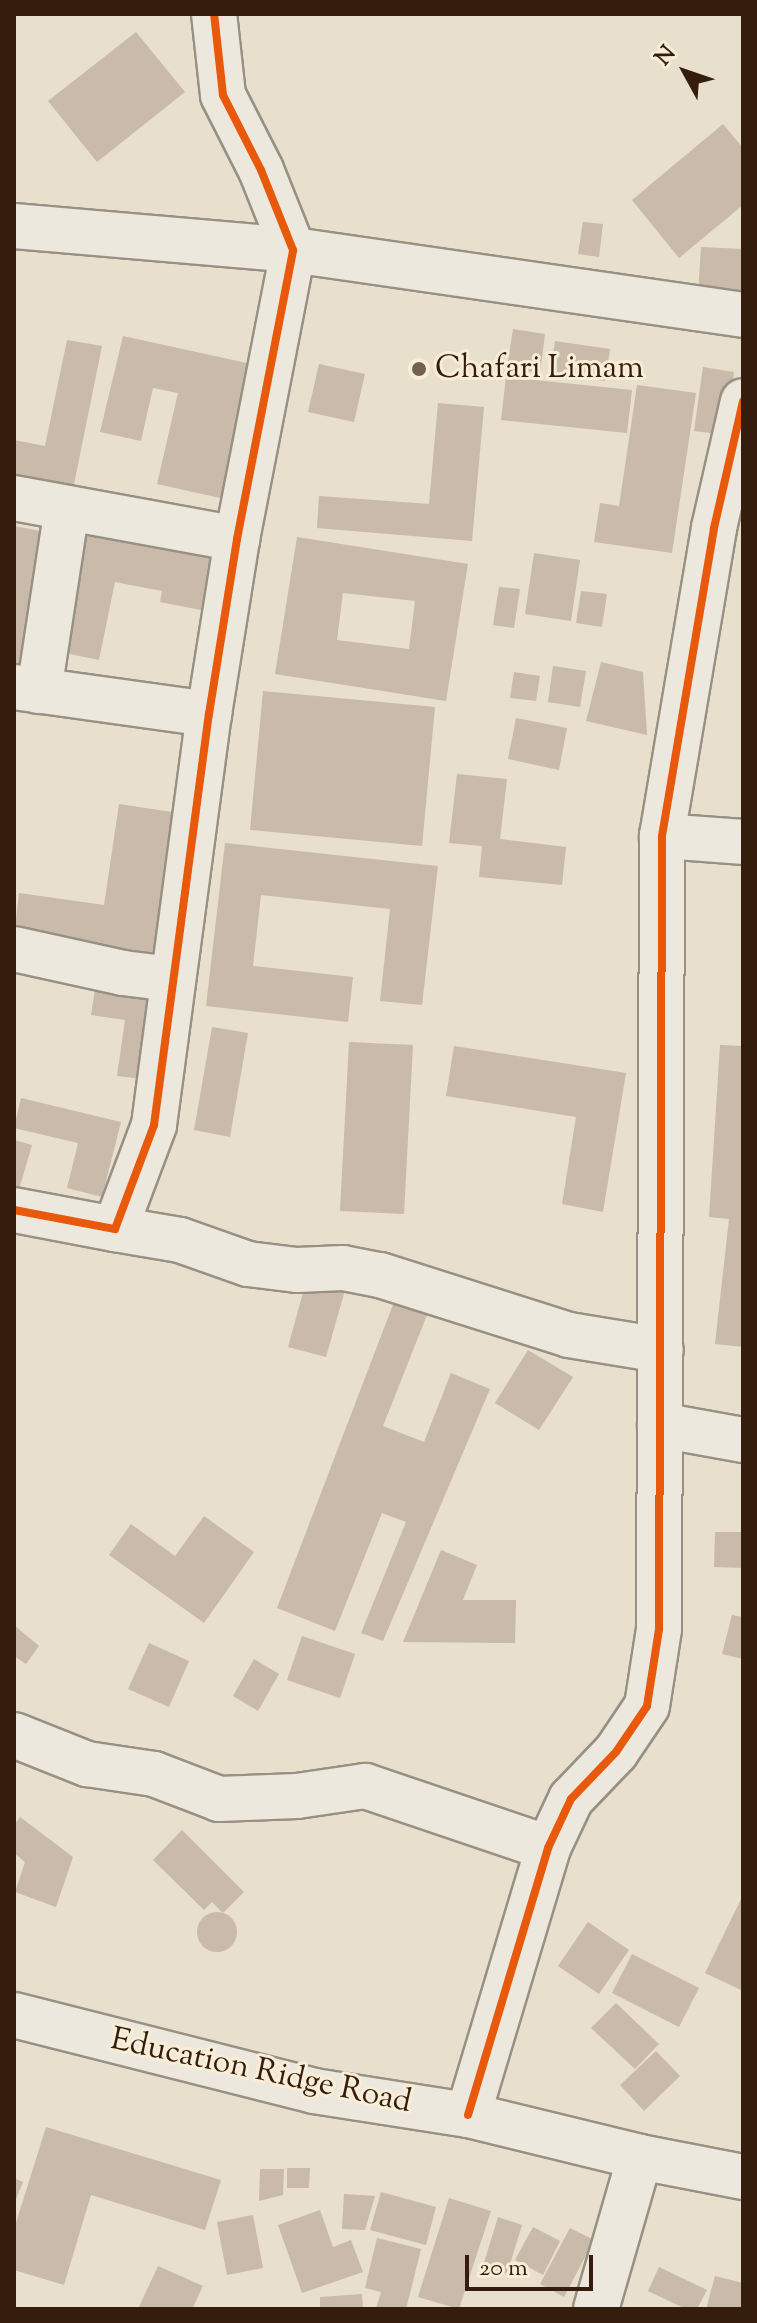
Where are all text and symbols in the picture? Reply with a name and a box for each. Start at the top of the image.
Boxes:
north arrow [645,32,725,112]
text: N [649,40,685,74]
place label: Chafari Limam [435,350,644,388]
marker: Chafari Limam [410,360,428,378]
street label: Education Ridge Road [107,2021,415,2123]
scale bar [469,2239,597,2289]
text: 20 m [479,2252,528,2286]

